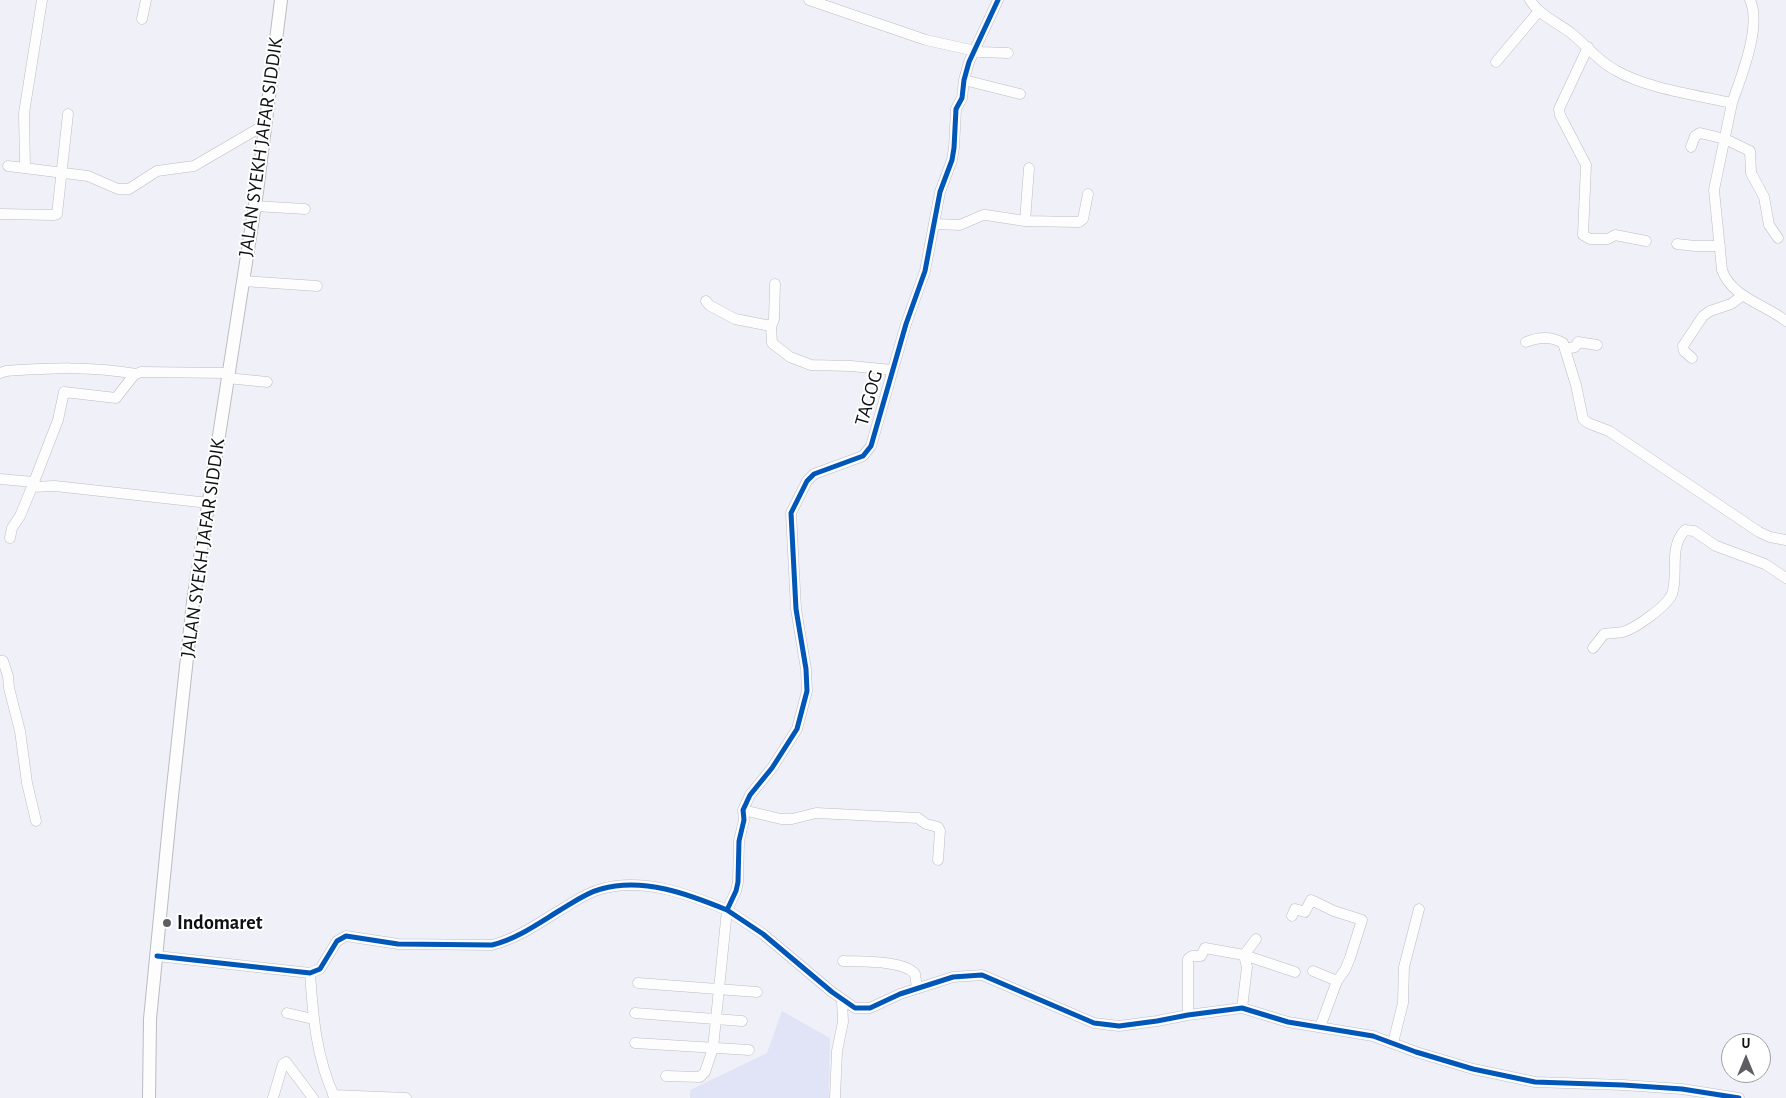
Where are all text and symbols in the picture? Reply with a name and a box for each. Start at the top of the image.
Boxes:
street label: JALAN SYEKH JAFAR SIDDIK [234,36,288,258]
street label: TAGOG [850,367,888,429]
street label: JALAN SYEKH JAFAR SIDDIK [176,437,230,659]
place label: Indomaret [177,911,262,935]
marker: Indomaret [161,917,173,929]
north arrow [1721,1033,1771,1083]
text: U [1742,1037,1750,1051]

